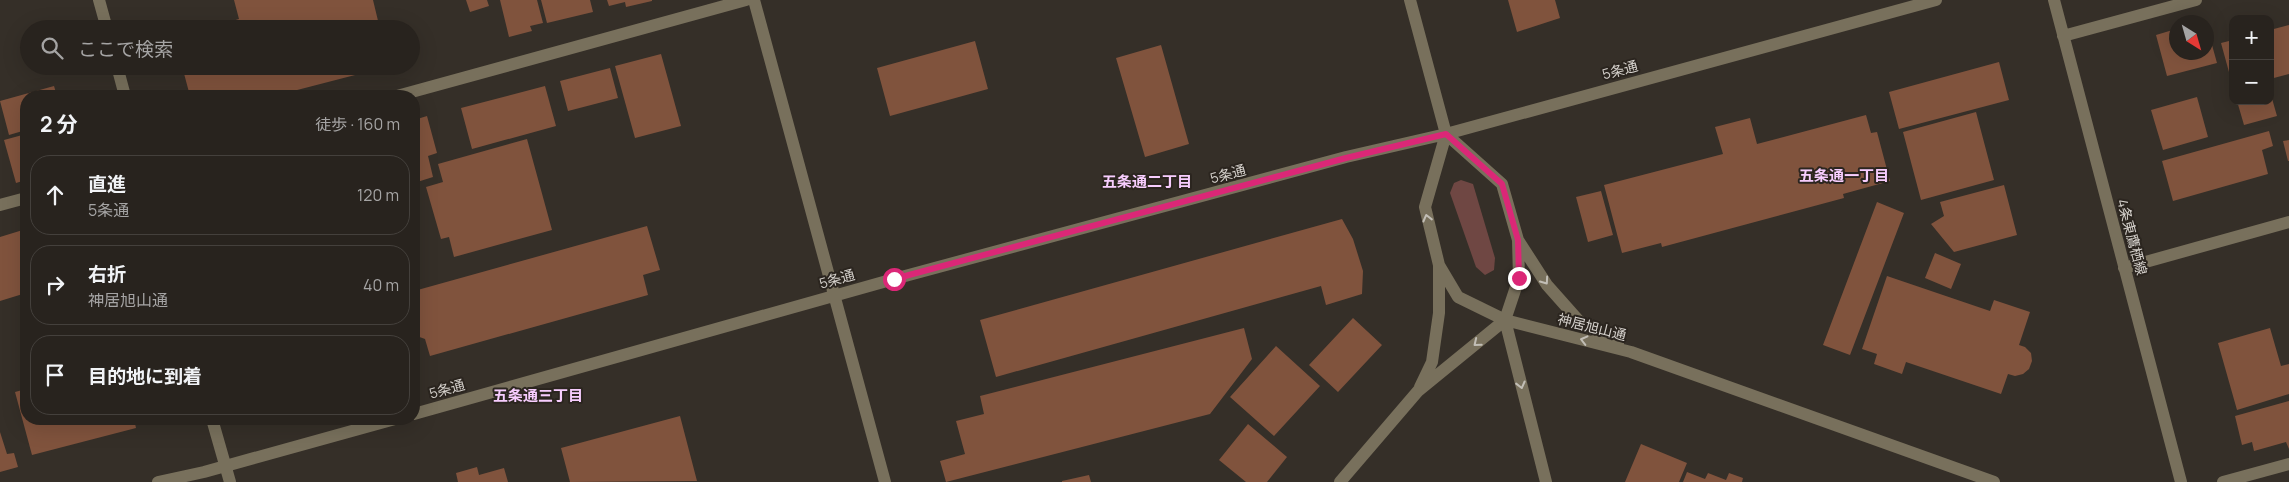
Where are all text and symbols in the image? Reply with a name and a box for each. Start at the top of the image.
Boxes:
north arrow [2169,15,2214,60]
map controls [2229,15,2274,105]
button: + [2229,15,2274,60]
search box [20,20,420,75]
icon: search [38,34,66,62]
text: ここで検索 [78,36,173,62]
street label: 5条通 [1600,56,1640,83]
button: − [2229,60,2274,105]
text: 2 分 [40,110,78,138]
text: 徒歩 · 160 m [315,113,400,135]
street label: 5条通 [1208,160,1248,187]
district label: 五条通一丁目 [1799,165,1889,186]
text: 直進 [88,171,126,197]
district label: 五条通二丁目 [1102,171,1192,192]
icon: ahead [41,181,69,209]
text: 120 m [357,184,399,206]
street label: 4条東鷹栖線 [2113,197,2152,277]
text: 5条通 [88,199,129,221]
one-way arrow [1423,214,1433,222]
text: 右折 [88,261,126,287]
street label: 5条通 [817,264,857,293]
route end [1508,267,1531,290]
route start [883,268,906,291]
icon: right [41,271,69,299]
text: 40 m [363,274,399,296]
one-way arrow [1539,275,1548,284]
text: 神居旭山通 [88,289,168,311]
street label: 神居旭山通 [1556,309,1628,344]
one-way arrow [1580,335,1588,346]
one-way arrow [1474,337,1483,345]
icon: arrive [41,361,69,389]
text: 目的地に到着 [88,363,202,389]
street label: 5条通 [427,374,467,403]
one-way arrow [1515,380,1526,389]
district label: 五条通三丁目 [493,385,583,406]

